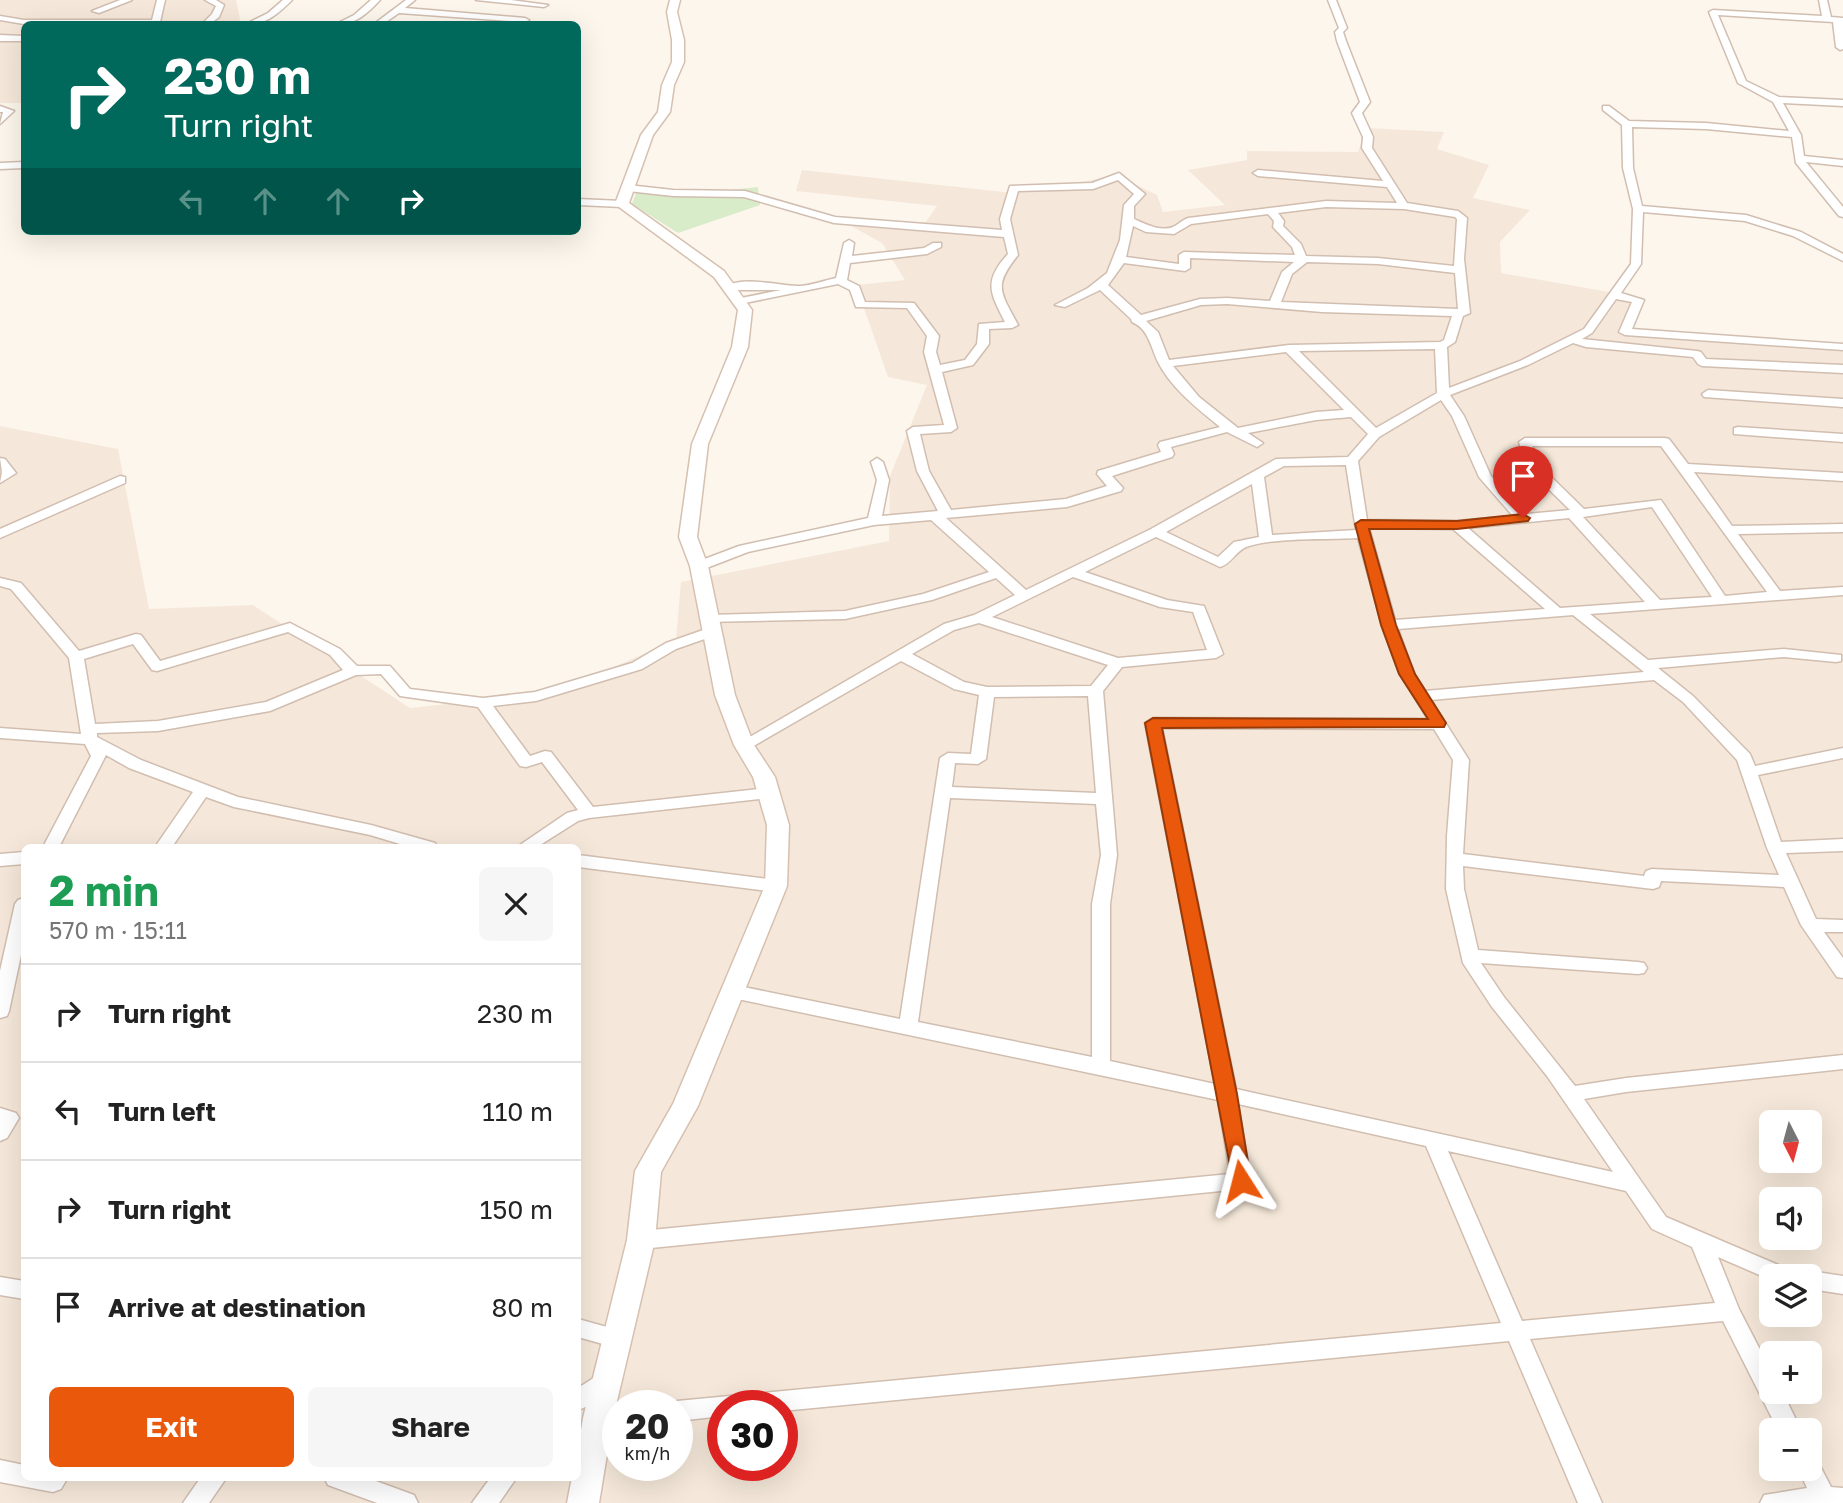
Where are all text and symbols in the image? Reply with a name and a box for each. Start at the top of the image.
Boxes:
text: 230 m [164,46,311,105]
icon: right [49,49,140,140]
text: Turn right [164,106,313,144]
icon: left [173,182,211,220]
icon: ahead [246,182,284,220]
icon: ahead [319,182,357,220]
icon: right [392,182,430,220]
pin [1493,446,1553,518]
icon: arrive [1504,457,1542,495]
text: 2 min [49,865,159,915]
button: close [479,867,553,941]
text: 570 m · 15:11 [49,916,187,944]
icon: right [49,994,87,1032]
text: Turn right [108,998,231,1029]
text: 230 m [477,998,553,1029]
icon: left [49,1092,87,1130]
text: Turn left [108,1096,216,1127]
text: 110 m [482,1096,553,1127]
north arrow [1759,1110,1822,1172]
map controls [1759,1110,1822,1481]
position arrow [1204,1144,1278,1218]
button: sound [1759,1187,1822,1250]
icon: right [49,1190,87,1228]
text: Turn right [108,1194,231,1225]
text: 150 m [480,1194,553,1225]
button: layers [1759,1264,1822,1327]
icon: arrive [49,1288,87,1326]
text: Arrive at destination [108,1292,366,1323]
text: 80 m [492,1292,553,1323]
button: + [1759,1341,1822,1404]
button: Exit [49,1387,294,1467]
button: Share [308,1387,553,1467]
speed limit sign: 30 [707,1390,798,1481]
text: 20 [625,1405,670,1447]
button: − [1759,1418,1822,1481]
text: km/h [625,1442,670,1464]

